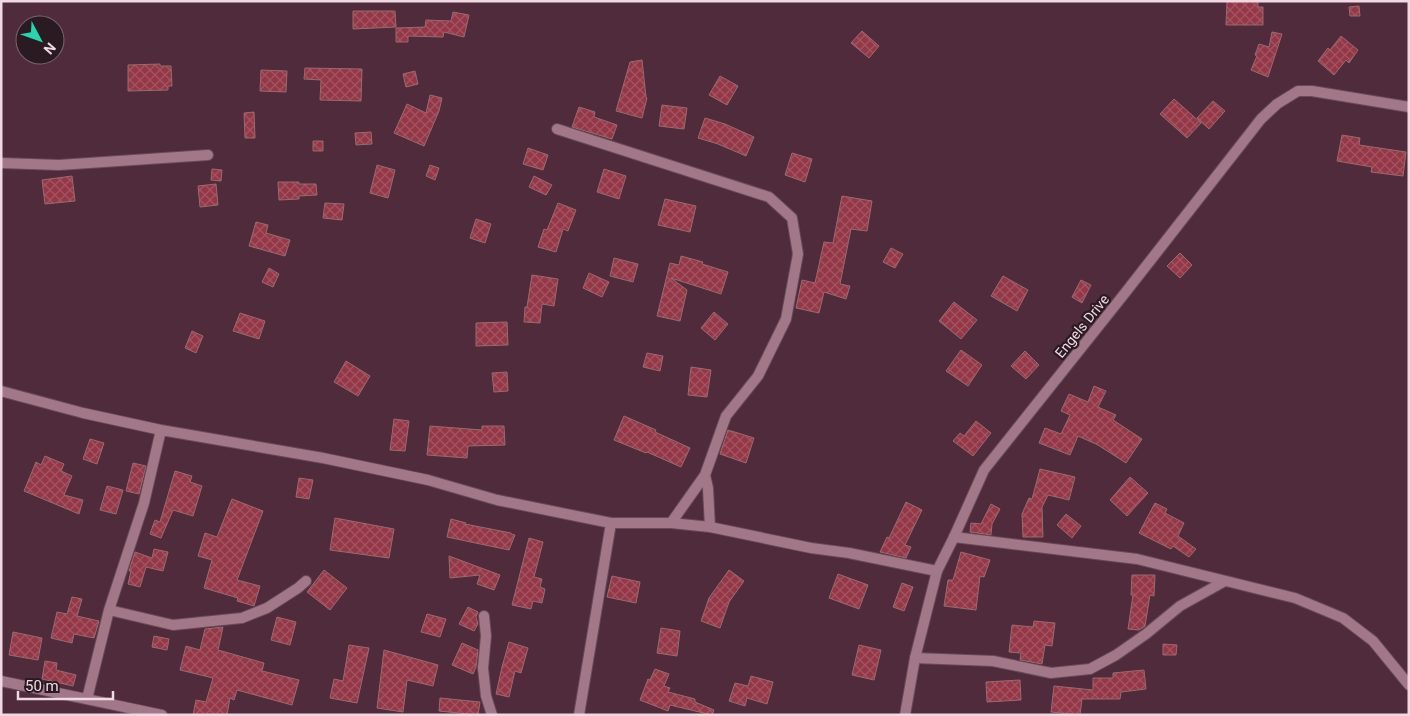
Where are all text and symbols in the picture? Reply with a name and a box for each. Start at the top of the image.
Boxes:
north arrow [15,15,65,65]
text: N [41,40,59,58]
street label: Engels Drive [1052,291,1112,361]
scale bar [18,668,112,700]
text: 50 m [25,677,59,695]

